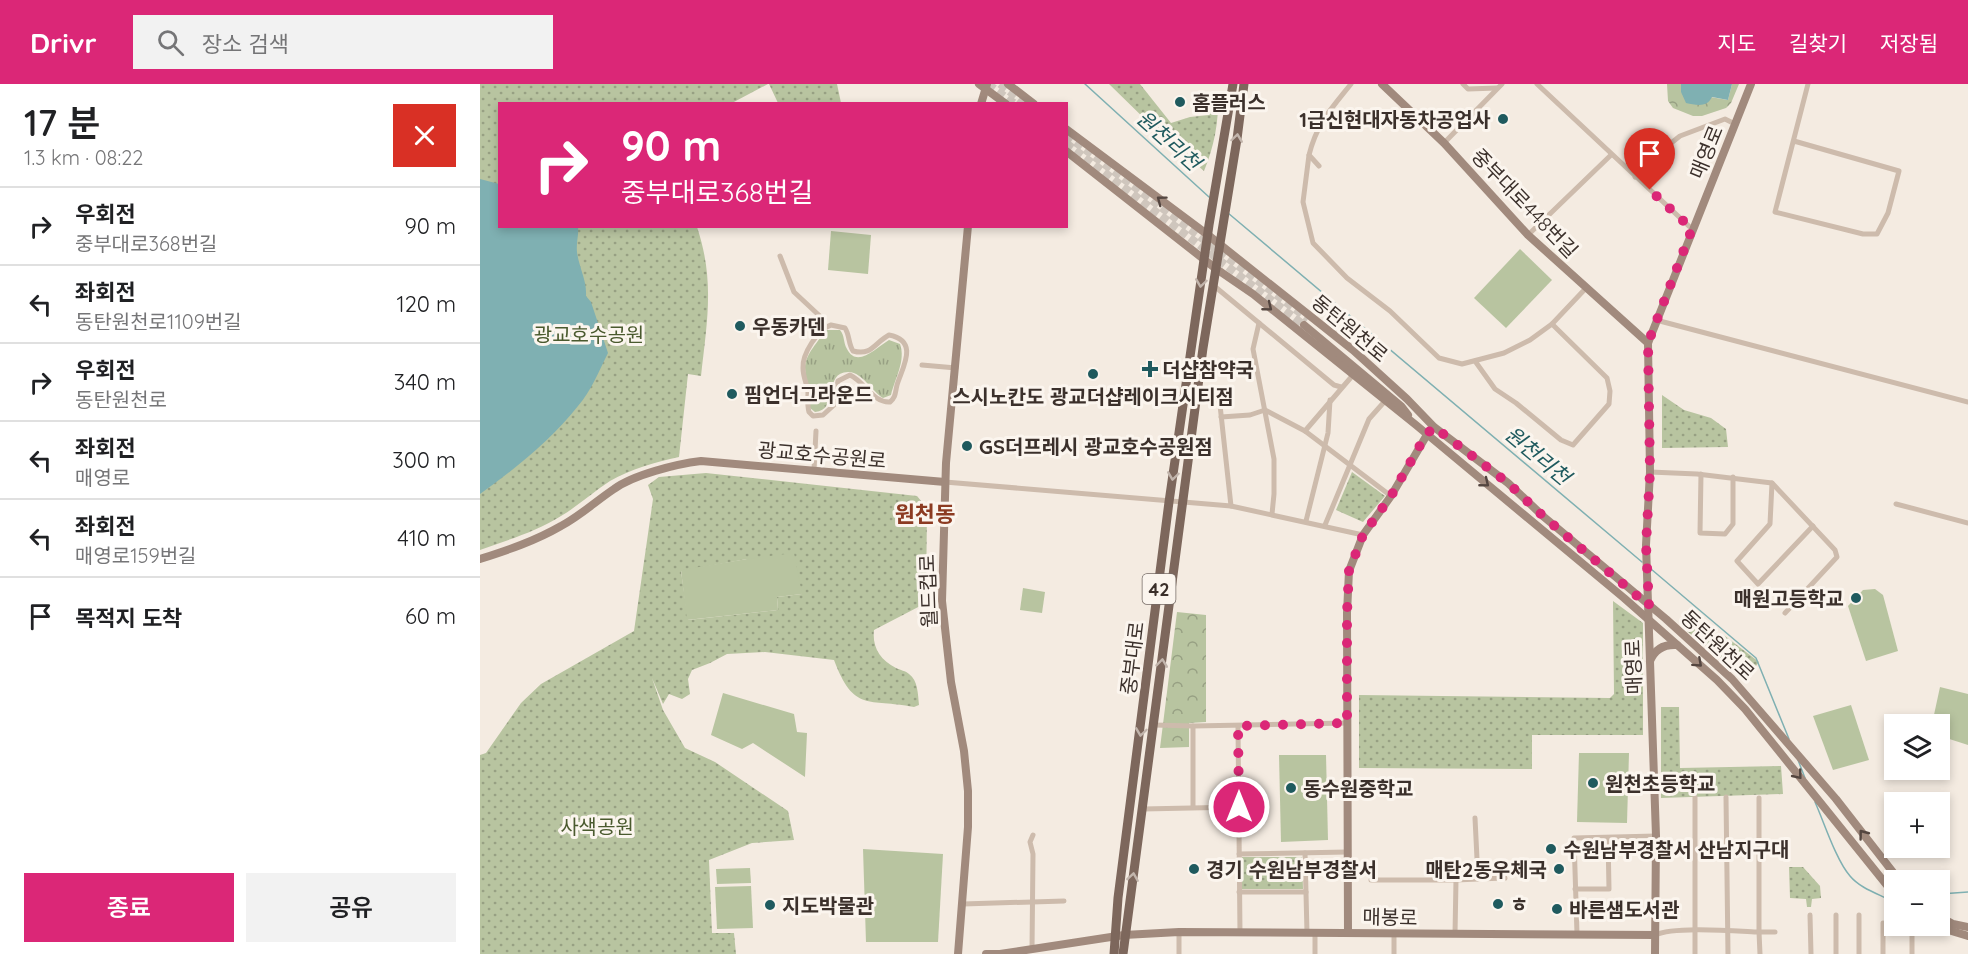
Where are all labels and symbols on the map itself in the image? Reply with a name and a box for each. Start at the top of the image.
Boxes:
place label: 홈플러스 [1192,90,1266,115]
marker: 홈플러스 [1173,95,1187,109]
water label: 원천리천 [1132,104,1208,177]
place label: 1급신현대자동차공업사 [1299,107,1491,132]
marker: 1급신현대자동차공업사 [1496,112,1510,126]
street label: 매영로 [1684,122,1728,182]
pin [1624,128,1675,190]
one-way arrow [1230,133,1243,142]
street label: 중부대로448번길 [1467,143,1583,263]
one-way arrow [1156,197,1167,208]
one-way arrow [1196,278,1208,287]
street label: 동탄원천로 [1307,289,1393,367]
one-way arrow [1262,299,1273,310]
place label: 우동카덴 [752,314,826,339]
marker: 우동카덴 [733,319,747,333]
park label: 광교호수공원 [534,322,644,347]
place label: 더샵참약국 [1162,357,1254,382]
marker: 더샵참약국 [1143,362,1157,376]
marker: 스시노칸도 광교더샵레이크시티점 [1086,367,1100,381]
place label: 핌언더그라운드 [744,382,873,407]
place label: 스시노칸도 광교더샵레이크시티점 [952,384,1234,409]
marker: 핌언더그라운드 [725,387,739,401]
water label: 원천리천 [1500,420,1578,492]
place label: GS더프레시 광교호수공원점 [979,434,1213,459]
street label: 광교호수공원로 [757,437,887,473]
marker: GS더프레시 광교호수공원점 [960,439,974,453]
one-way arrow [1168,471,1180,480]
one-way arrow [1478,476,1489,487]
district label: 원천동 [895,500,955,528]
street label: 월드컵로 [914,554,942,628]
road number: 42 [1142,574,1176,604]
place label: 매원고등학교 [1734,586,1844,611]
marker: 매원고등학교 [1849,591,1863,605]
street label: 동탄원천로 [1676,604,1760,686]
street label: 중부대로 [1115,620,1149,696]
street label: 매영로 [1620,639,1646,695]
one-way arrow [1691,656,1702,667]
one-way arrow [1156,659,1168,668]
one-way arrow [1135,727,1147,736]
one-way arrow [1791,768,1802,779]
place label: 원천초등학교 [1605,771,1715,796]
position arrow [1207,775,1271,839]
place label: 동수원중학교 [1303,776,1413,801]
marker: 원천초등학교 [1586,776,1600,790]
marker: 동수원중학교 [1284,781,1298,795]
park label: 사색공원 [560,814,634,839]
one-way arrow [1859,830,1870,841]
place label: 수원남부경찰서 산남지구대 [1563,837,1789,862]
marker: 수원남부경찰서 산남지구대 [1544,842,1558,856]
place label: 경기 수원남부경찰서 [1206,857,1377,882]
place label: 매탄2동우체국 [1425,857,1547,882]
marker: 경기 수원남부경찰서 [1187,862,1201,876]
marker: 매탄2동우체국 [1552,862,1566,876]
one-way arrow [1126,873,1138,882]
place label: ㅎ [1510,892,1528,917]
place label: 지도박물관 [782,893,875,918]
marker: ㅎ [1491,897,1505,911]
place label: 바른샘도서관 [1569,897,1680,922]
marker: 지도박물관 [763,898,777,912]
marker: 바른샘도서관 [1550,902,1564,916]
street label: 매봉로 [1362,904,1418,930]

